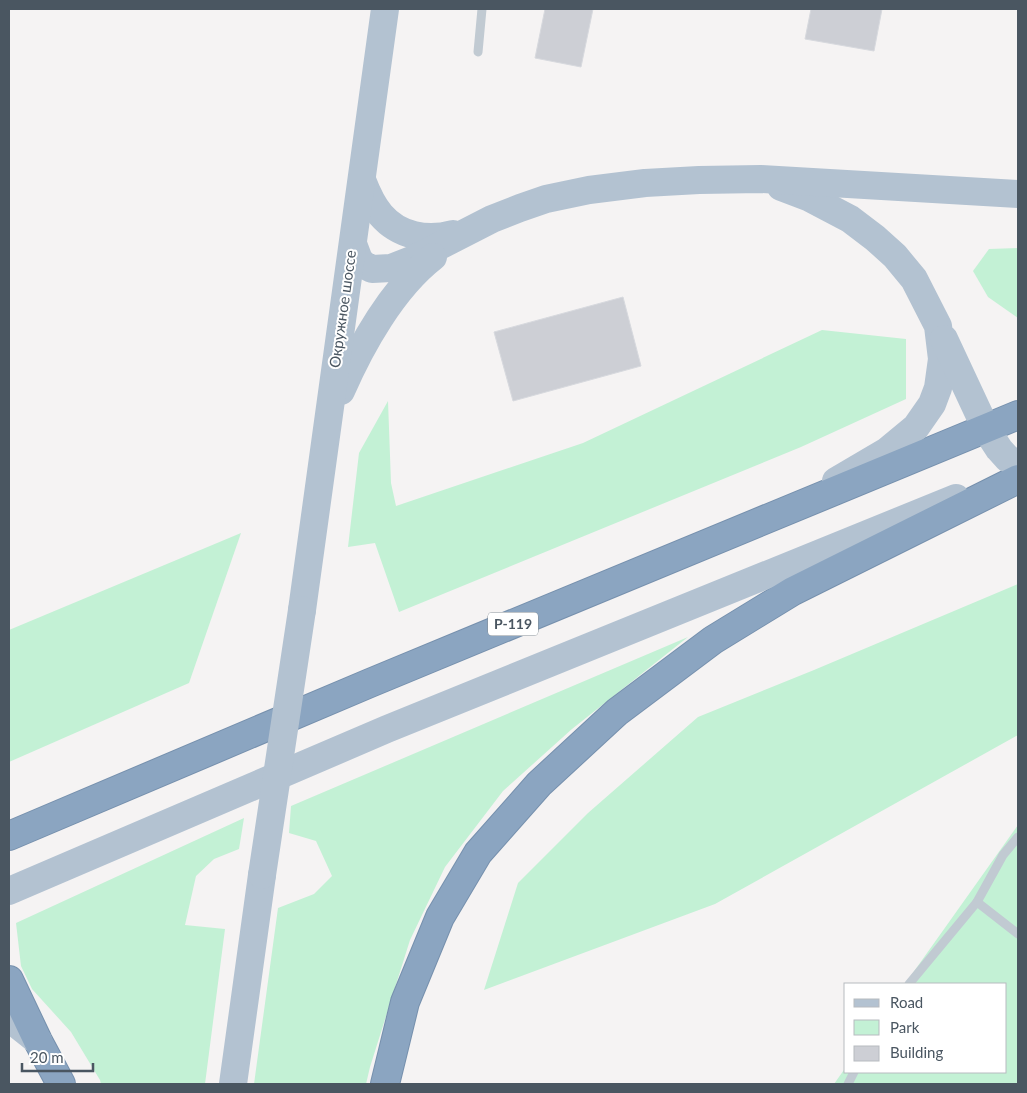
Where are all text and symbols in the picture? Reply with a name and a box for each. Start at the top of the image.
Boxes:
street label: Окружное шоссе [325,249,359,369]
road number: Р-119 [488,612,538,636]
legend [844,983,1007,1073]
text: Road [890,993,923,1011]
text: Park [890,1018,920,1036]
scale bar [22,1040,94,1072]
text: Building [890,1043,943,1061]
text: 20 m [30,1048,64,1066]

